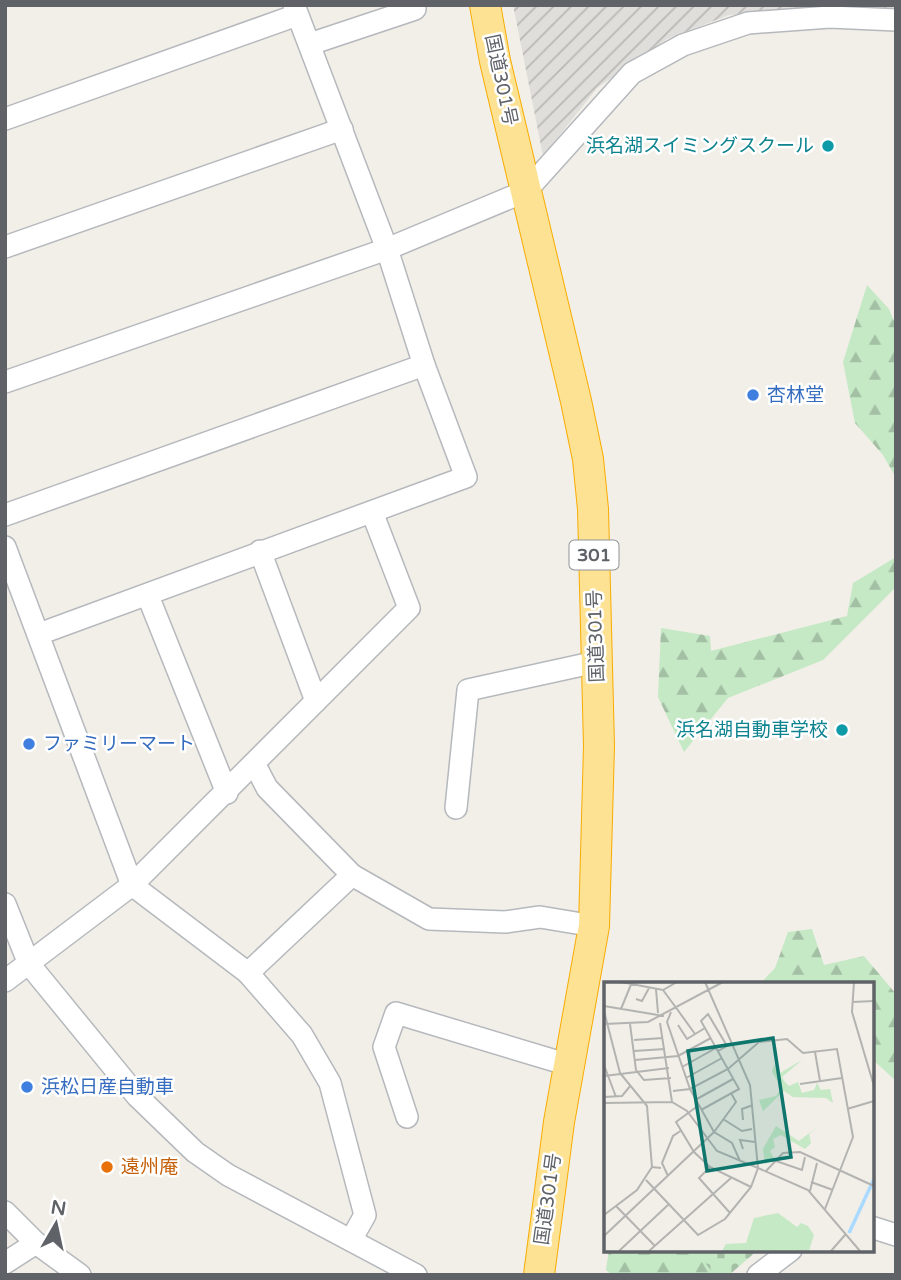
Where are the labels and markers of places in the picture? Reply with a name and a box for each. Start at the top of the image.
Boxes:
place label: 浜名湖スイミングスクール [586,135,814,157]
marker: 浜名湖スイミングスクール [820,138,836,154]
place label: 杏林堂 [767,384,824,406]
marker: 杏林堂 [745,387,761,403]
place label: 浜名湖自動車学校 [676,719,828,741]
marker: 浜名湖自動車学校 [834,722,850,738]
place label: ファミリーマート [43,733,195,755]
marker: ファミリーマート [21,736,37,752]
place label: 浜松日産自動車 [41,1076,174,1098]
marker: 浜松日産自動車 [19,1079,35,1095]
place label: 遠州庵 [121,1156,178,1178]
marker: 遠州庵 [99,1159,115,1175]

